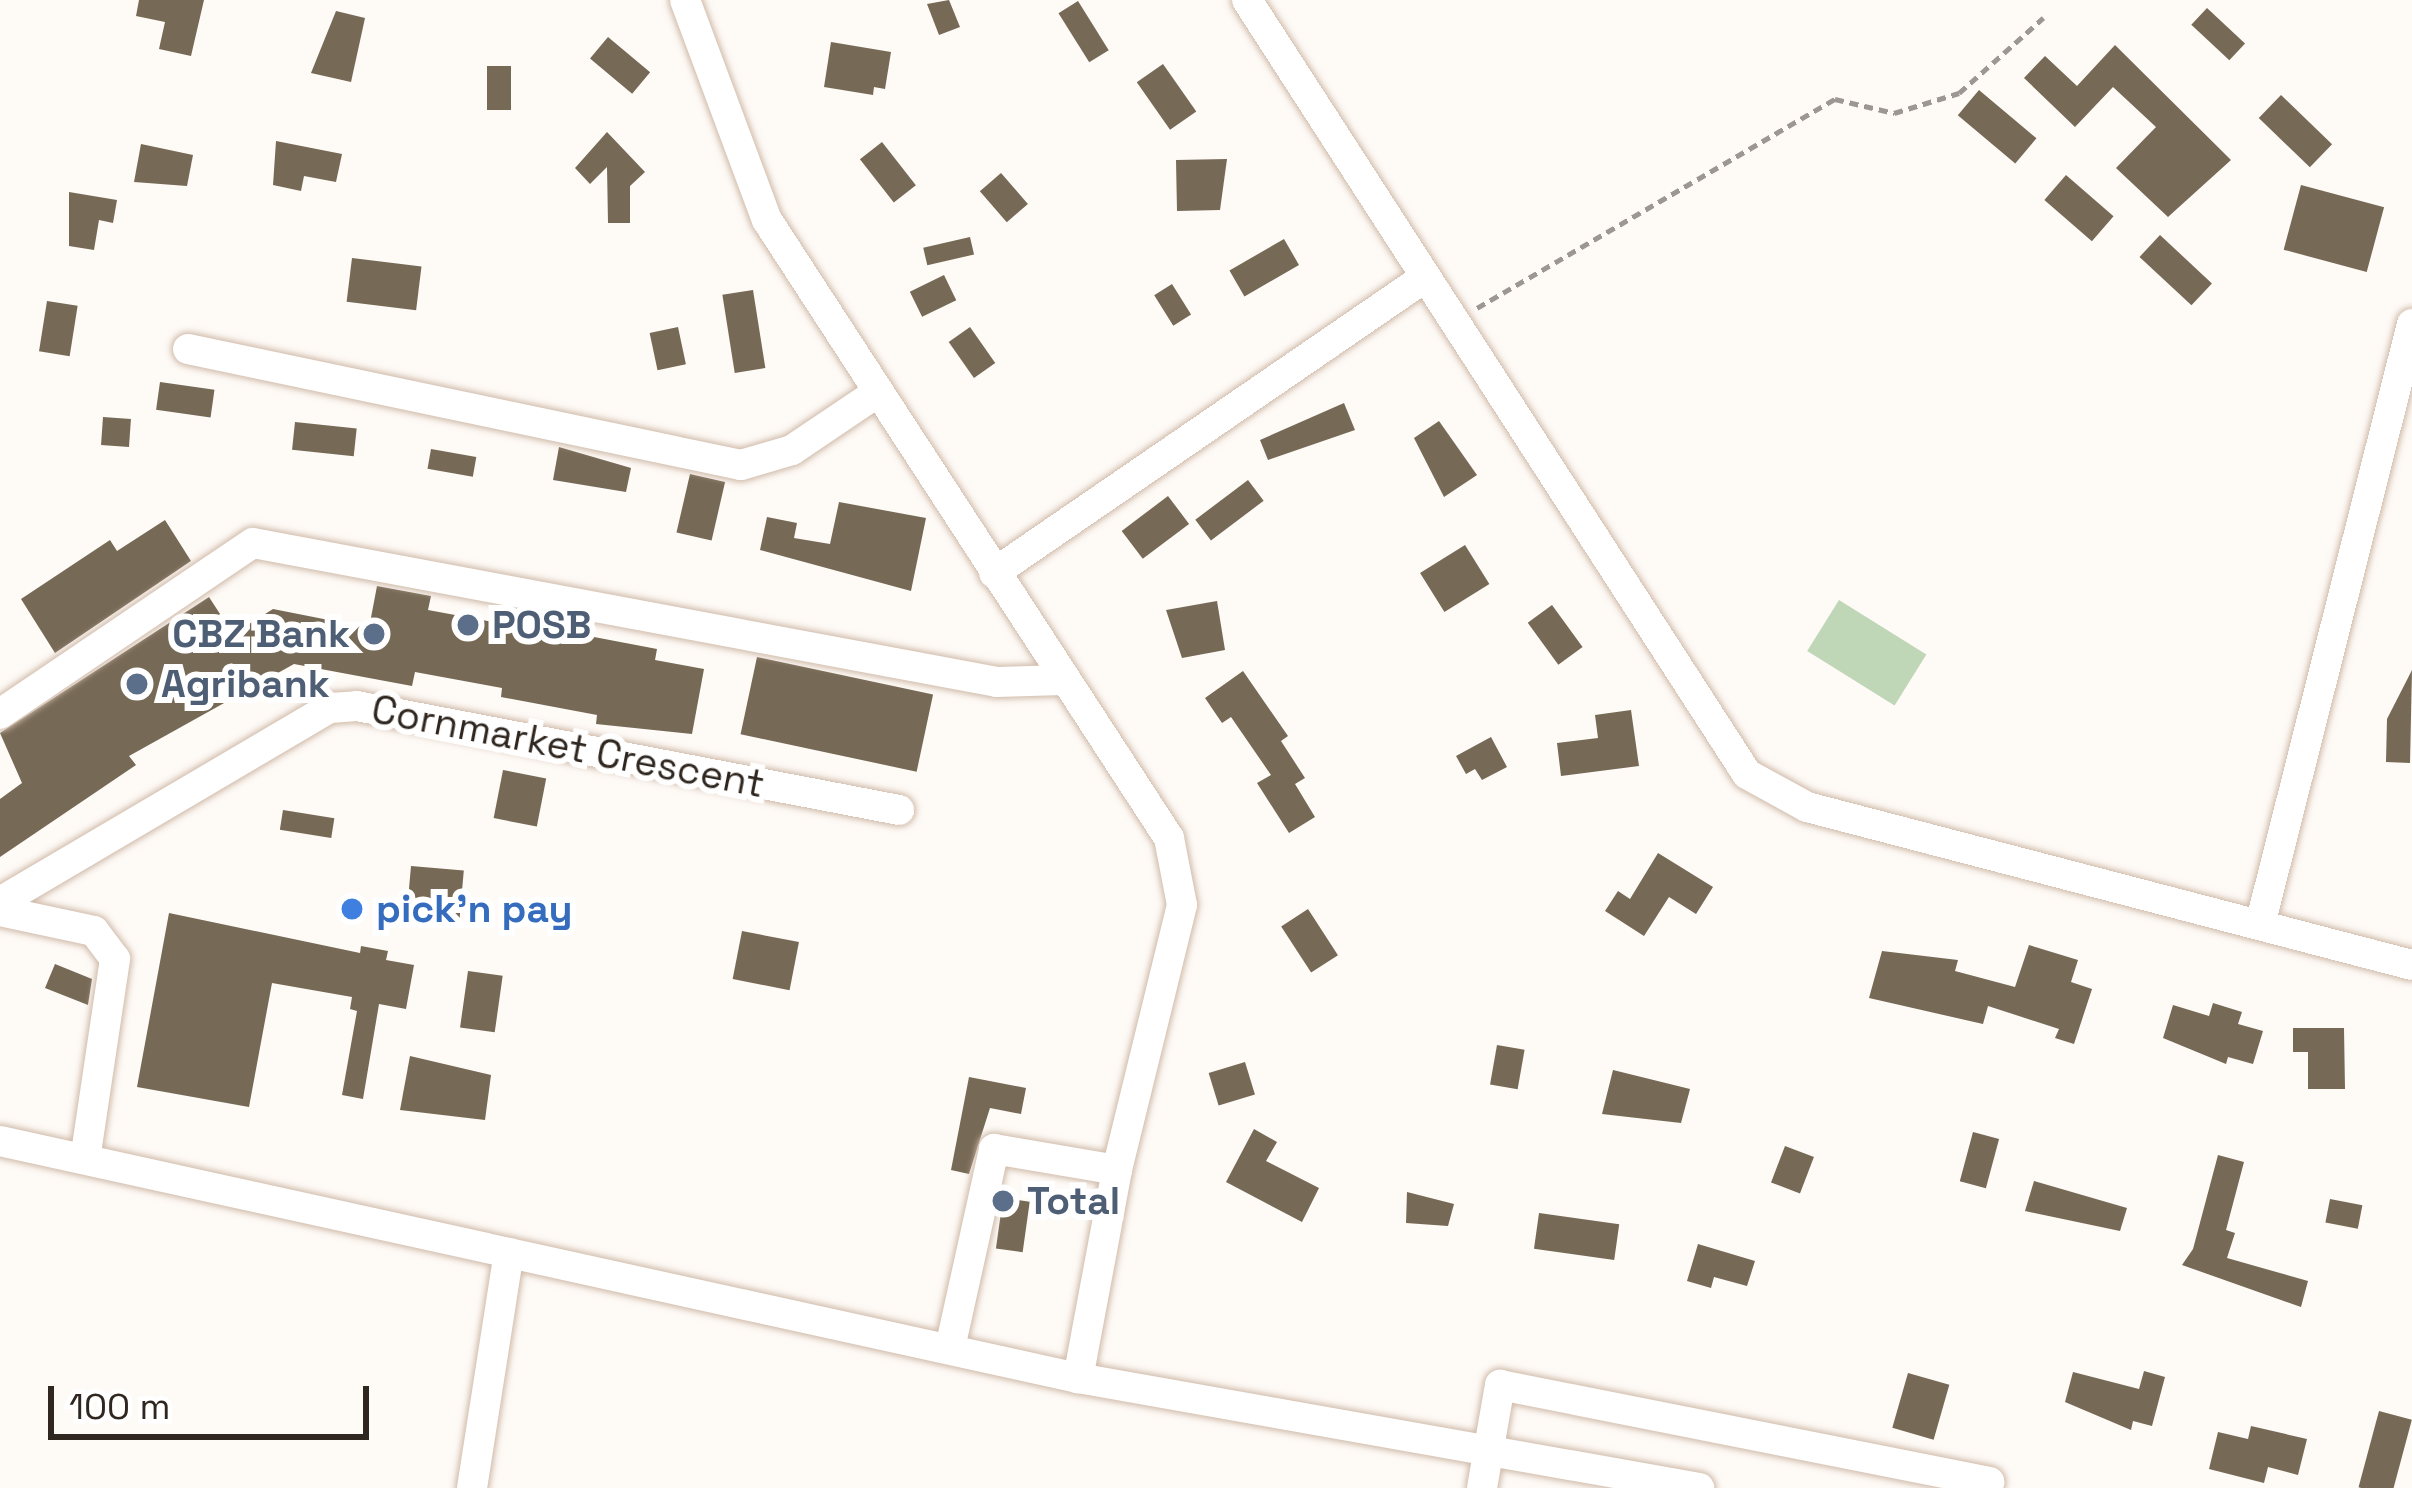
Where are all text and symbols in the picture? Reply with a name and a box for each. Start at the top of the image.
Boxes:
place label: POSB [492,602,591,648]
place label: CBZ Bank [172,611,350,657]
marker: POSB [455,612,481,638]
marker: CBZ Bank [361,621,387,647]
place label: Agribank [161,661,330,707]
marker: Agribank [124,671,150,697]
street label: Cornmarket Crescent [368,686,768,808]
place label: pick'n pay [376,886,572,932]
marker: pick'n pay [339,896,365,922]
place label: Total [1027,1178,1120,1224]
marker: Total [990,1188,1016,1214]
scale bar [54,1362,375,1436]
text: 100 m [69,1384,170,1430]

